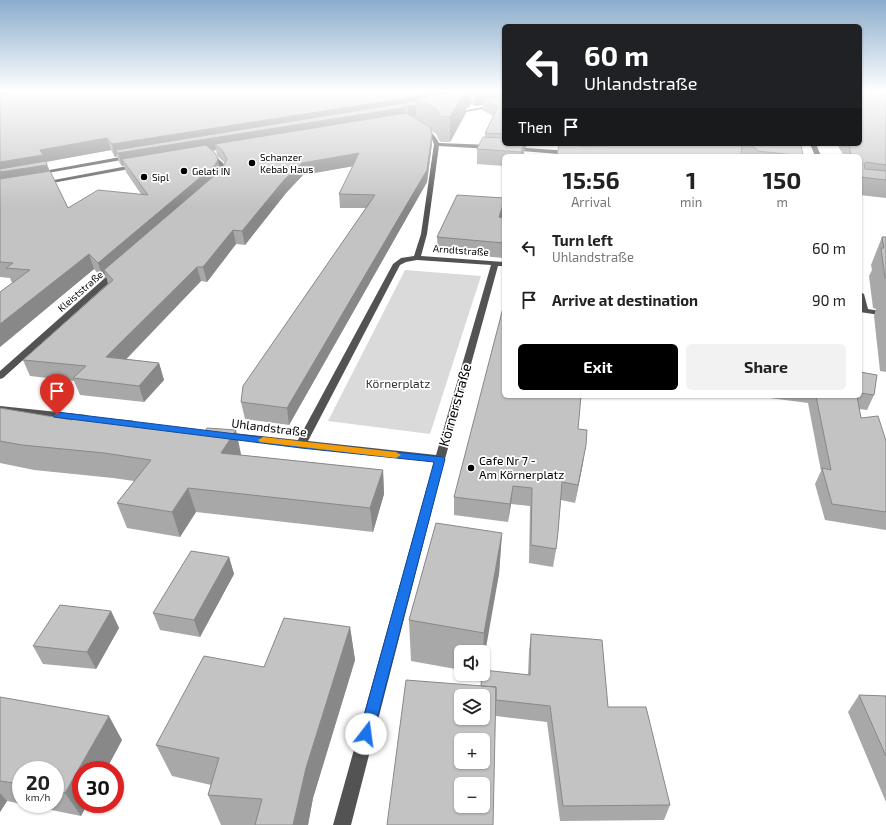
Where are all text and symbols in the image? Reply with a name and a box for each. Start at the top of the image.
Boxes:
text: 60 m [584,38,649,72]
icon: left [518,40,570,92]
text: Uhlandstraße [584,72,697,94]
icon: arrive [560,116,582,138]
text: Then [518,118,552,136]
place label: Schanzer Kebab Haus [260,151,313,175]
marker: Schanzer Kebab Haus [247,158,257,168]
place label: Gelati IN [192,165,230,177]
text: 15:56 [562,165,620,194]
text: 1 [686,165,696,194]
text: 150 [763,165,802,194]
marker: Gelati IN [179,166,189,176]
place label: Sipl [152,171,169,183]
marker: Sipl [139,172,149,182]
text: Arrival [571,194,611,210]
text: min [680,194,702,210]
text: m [776,194,788,210]
text: Turn left [552,231,613,249]
icon: left [518,237,540,259]
text: 60 m [812,239,846,257]
street label: Arndtstraße [433,242,489,258]
text: Uhlandstraße [552,249,634,265]
street label: Kleiststraße [55,268,105,314]
icon: arrive [518,289,540,311]
text: Arrive at destination [552,291,698,309]
text: 90 m [812,291,846,309]
button: Exit [518,344,678,390]
button: Share [686,344,846,390]
street label: Körnerstraße [435,361,474,448]
pin [40,374,74,415]
park label: Körnerplatz [366,376,430,390]
icon: arrive [46,380,68,402]
street label: Uhlandstraße [231,415,307,439]
place label: Cafe Nr 7 - Am Körnerplatz [479,453,564,481]
marker: Cafe Nr 7 - Am Körnerplatz [466,463,476,473]
map controls [454,645,490,813]
button: sound [454,645,490,681]
button: layers [454,689,490,725]
position arrow [345,713,387,755]
button: + [454,733,490,769]
speed limit sign: 30 [72,761,124,813]
text: 20 [26,770,50,794]
button: − [454,777,490,813]
text: km/h [26,791,50,803]

